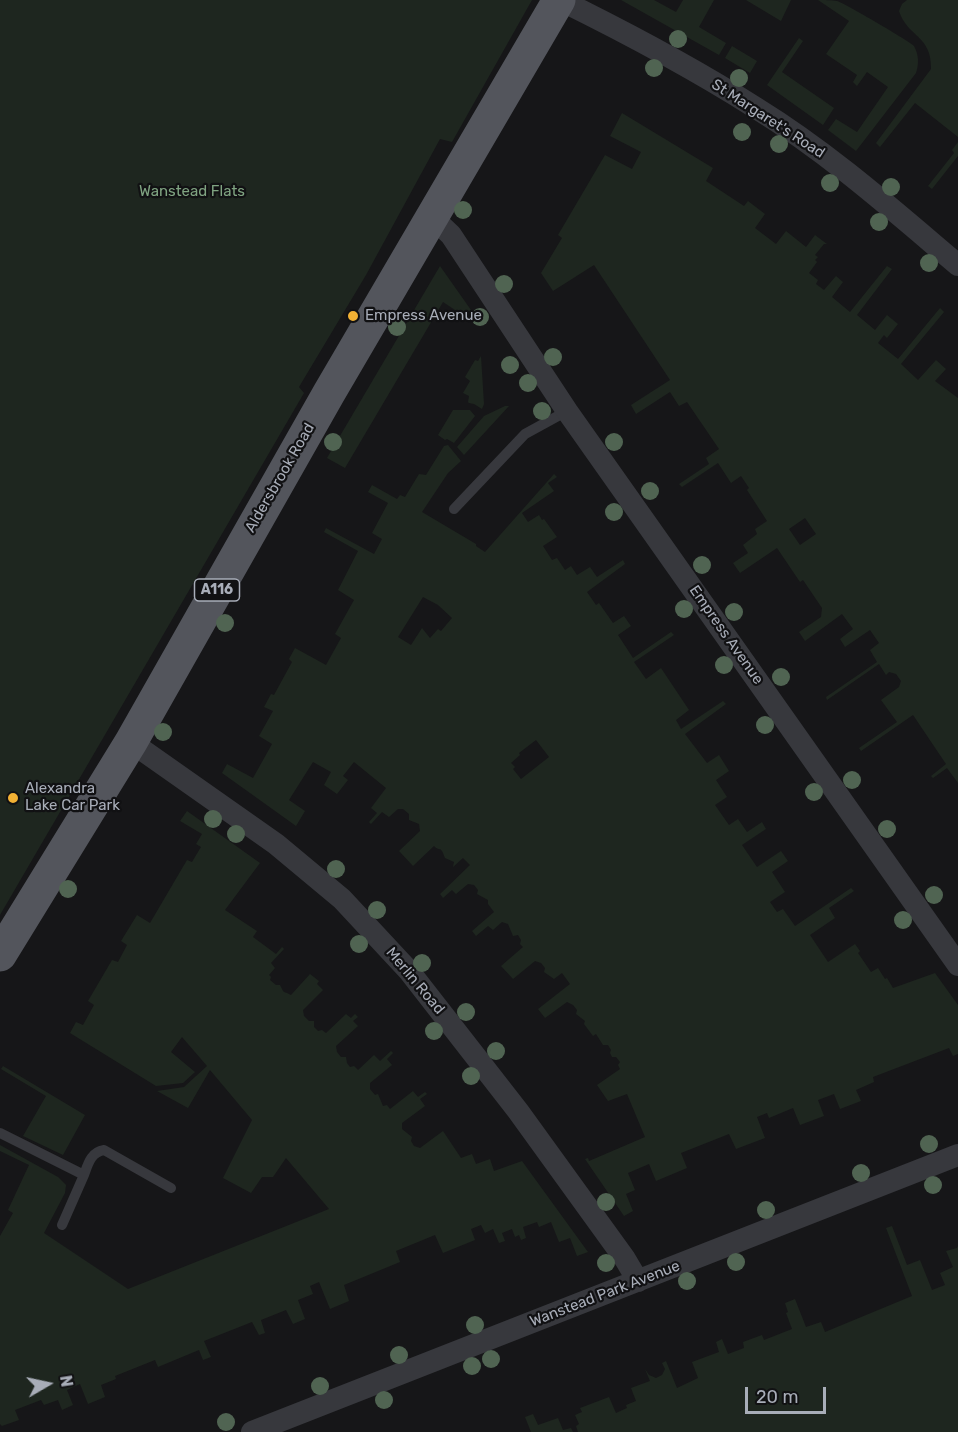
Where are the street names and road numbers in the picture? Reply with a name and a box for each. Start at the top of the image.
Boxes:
street label: St Margaret's Road [708,76,828,162]
street label: Aldersbrook Road [241,420,319,536]
road number: A116 [194,579,240,601]
street label: Empress Avenue [685,582,767,688]
street label: Merlin Road [382,944,448,1018]
street label: Wanstead Park Avenue [527,1257,683,1331]

